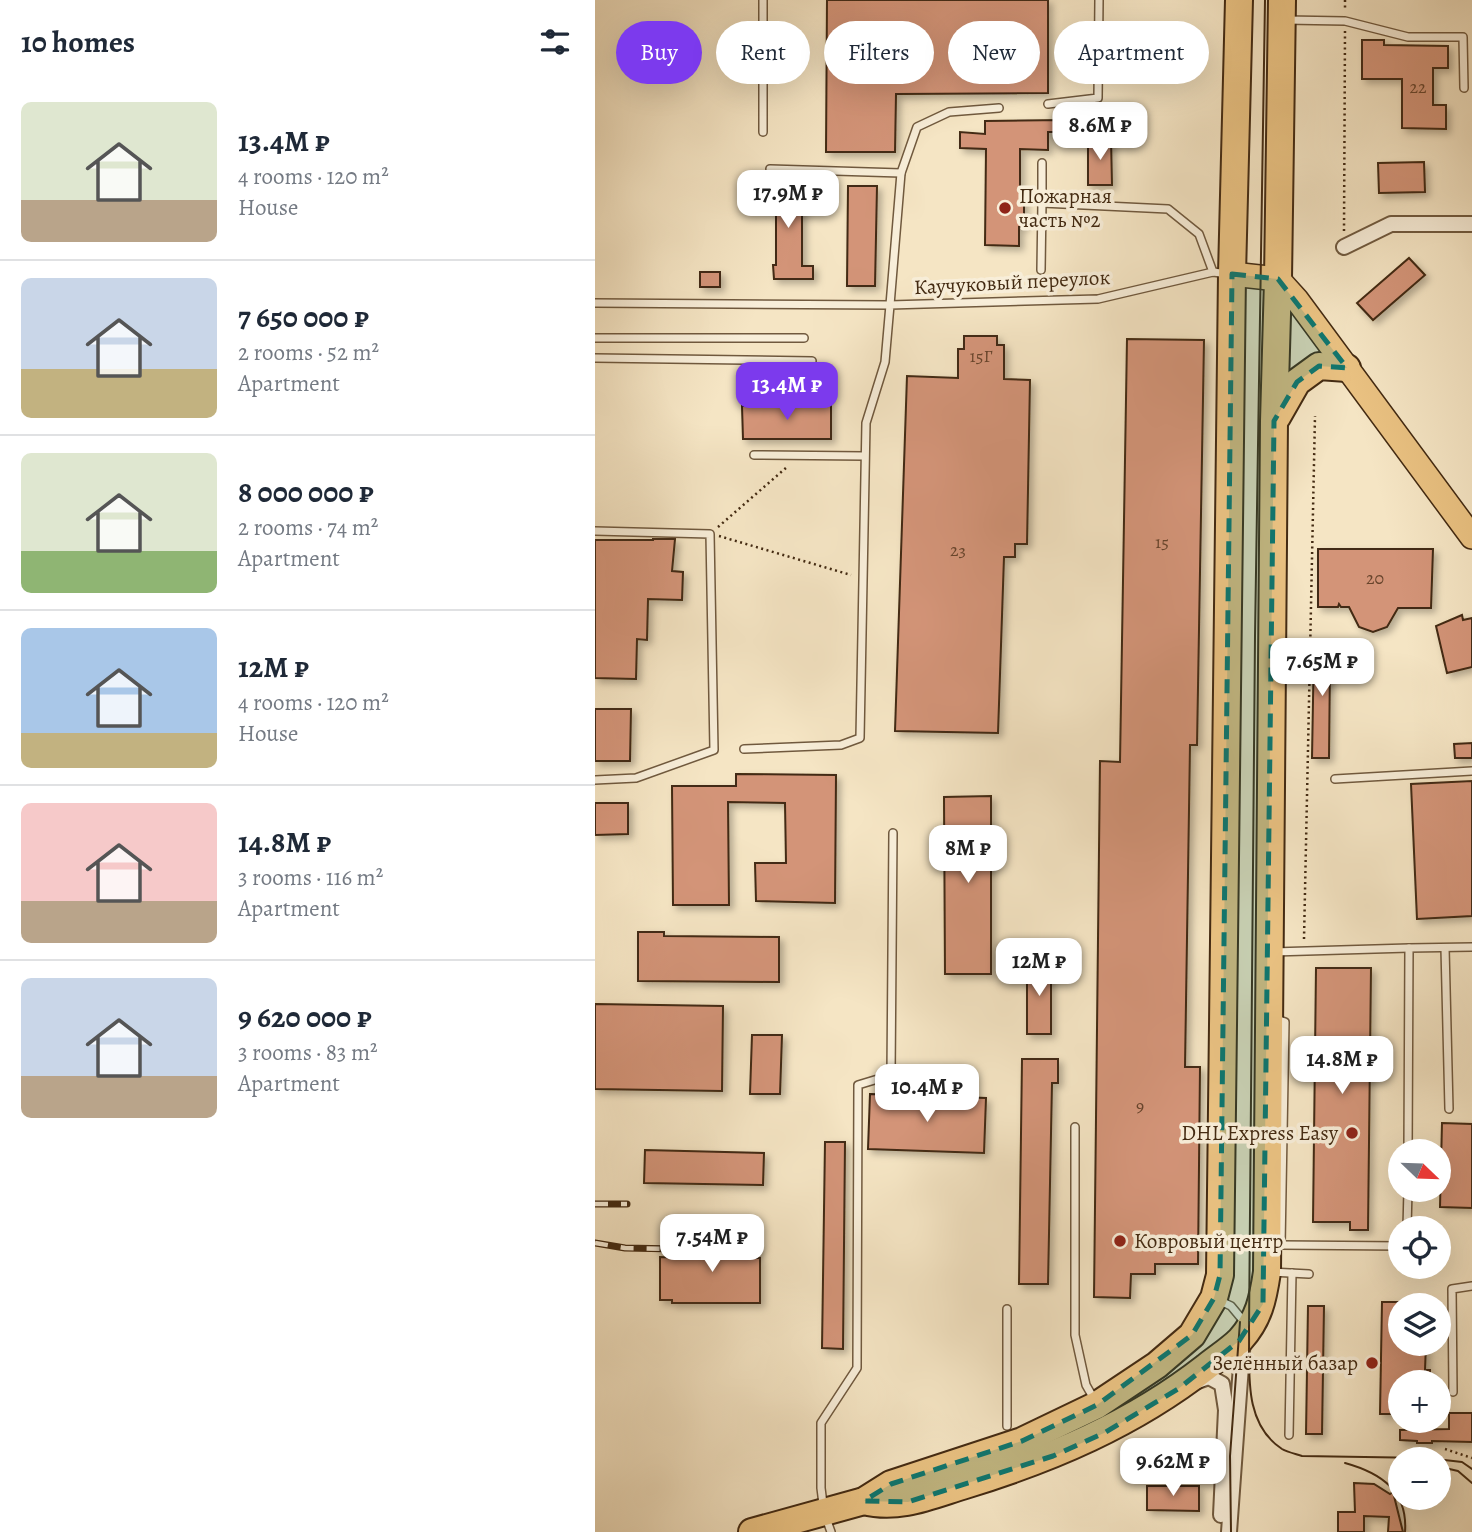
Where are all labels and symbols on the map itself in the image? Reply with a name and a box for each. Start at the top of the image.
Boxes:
house number: 22 [1409,75,1427,99]
pin: 8.6M ₽ [1043,102,1157,162]
pin: 17.9M ₽ [723,170,853,230]
place label: Пожарная часть №2 [1019,182,1112,234]
marker: Пожарная часть №2 [997,200,1013,216]
street label: Каучуковый переулок [913,263,1111,301]
house number: 15Г [970,344,993,368]
pin: 13.4M ₽ [722,362,852,422]
house number: 15 [1155,530,1169,554]
house number: 23 [950,538,966,562]
house number: 20 [1366,566,1384,590]
pin: 7.65M ₽ [1257,638,1387,698]
pin: 8M ₽ [927,826,1009,885]
pin: 12M ₽ [990,939,1088,998]
pin: 14.8M ₽ [1277,1036,1407,1096]
pin: 10.4M ₽ [862,1064,992,1124]
house number: 9 [1136,1094,1144,1118]
place label: DHL Express Easy [1181,1119,1339,1147]
marker: DHL Express Easy [1344,1125,1360,1141]
north arrow [1388,1139,1451,1202]
pin: 7.54M ₽ [647,1214,777,1274]
place label: Ковровый центр [1134,1227,1283,1255]
marker: Ковровый центр [1112,1233,1128,1249]
place label: Зелённый базар [1212,1349,1358,1377]
marker: Зелённый базар [1364,1355,1380,1371]
pin: 9.62M ₽ [1108,1438,1238,1498]

